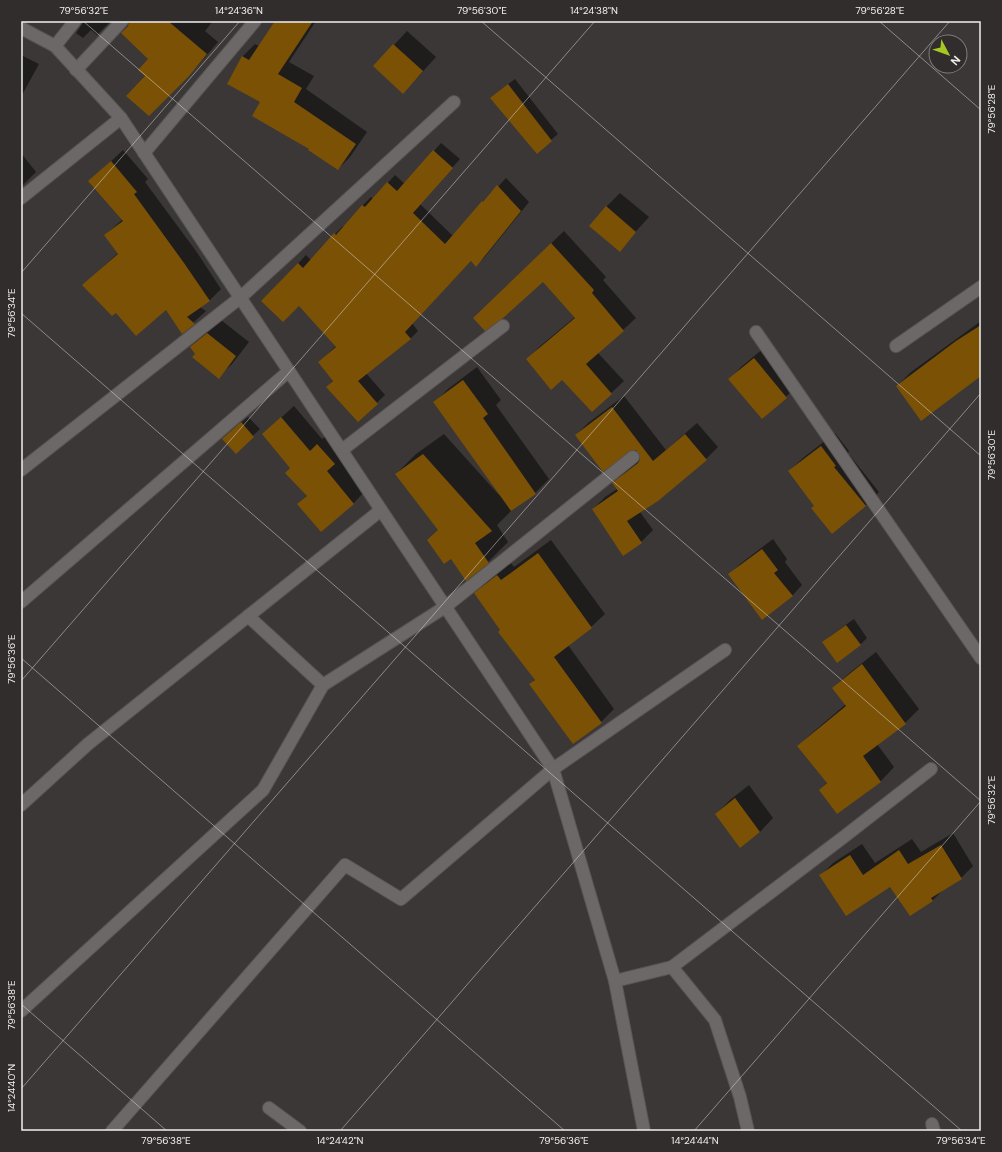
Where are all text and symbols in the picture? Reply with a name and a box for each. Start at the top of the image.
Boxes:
text: 79°56'32"E [60,4,109,17]
text: 14°24'36"N [215,4,263,17]
text: 79°56'30"E [457,4,507,17]
text: 14°24'38"N [570,4,618,17]
text: 79°56'28"E [856,4,905,17]
north arrow [928,34,968,74]
text: N [948,53,963,68]
text: 79°56'28"E [985,84,998,134]
text: 79°56'34"E [5,288,18,338]
text: 79°56'30"E [985,430,998,480]
text: 79°56'36"E [5,634,18,684]
text: 79°56'32"E [985,775,998,825]
text: 79°56'38"E [5,980,18,1030]
text: 14°24'40"N [5,1064,18,1112]
text: 79°56'38"E [141,1134,191,1147]
text: 14°24'42"N [317,1134,364,1147]
text: 79°56'36"E [539,1134,589,1147]
text: 14°24'44"N [671,1134,719,1147]
text: 79°56'34"E [936,1134,986,1147]

